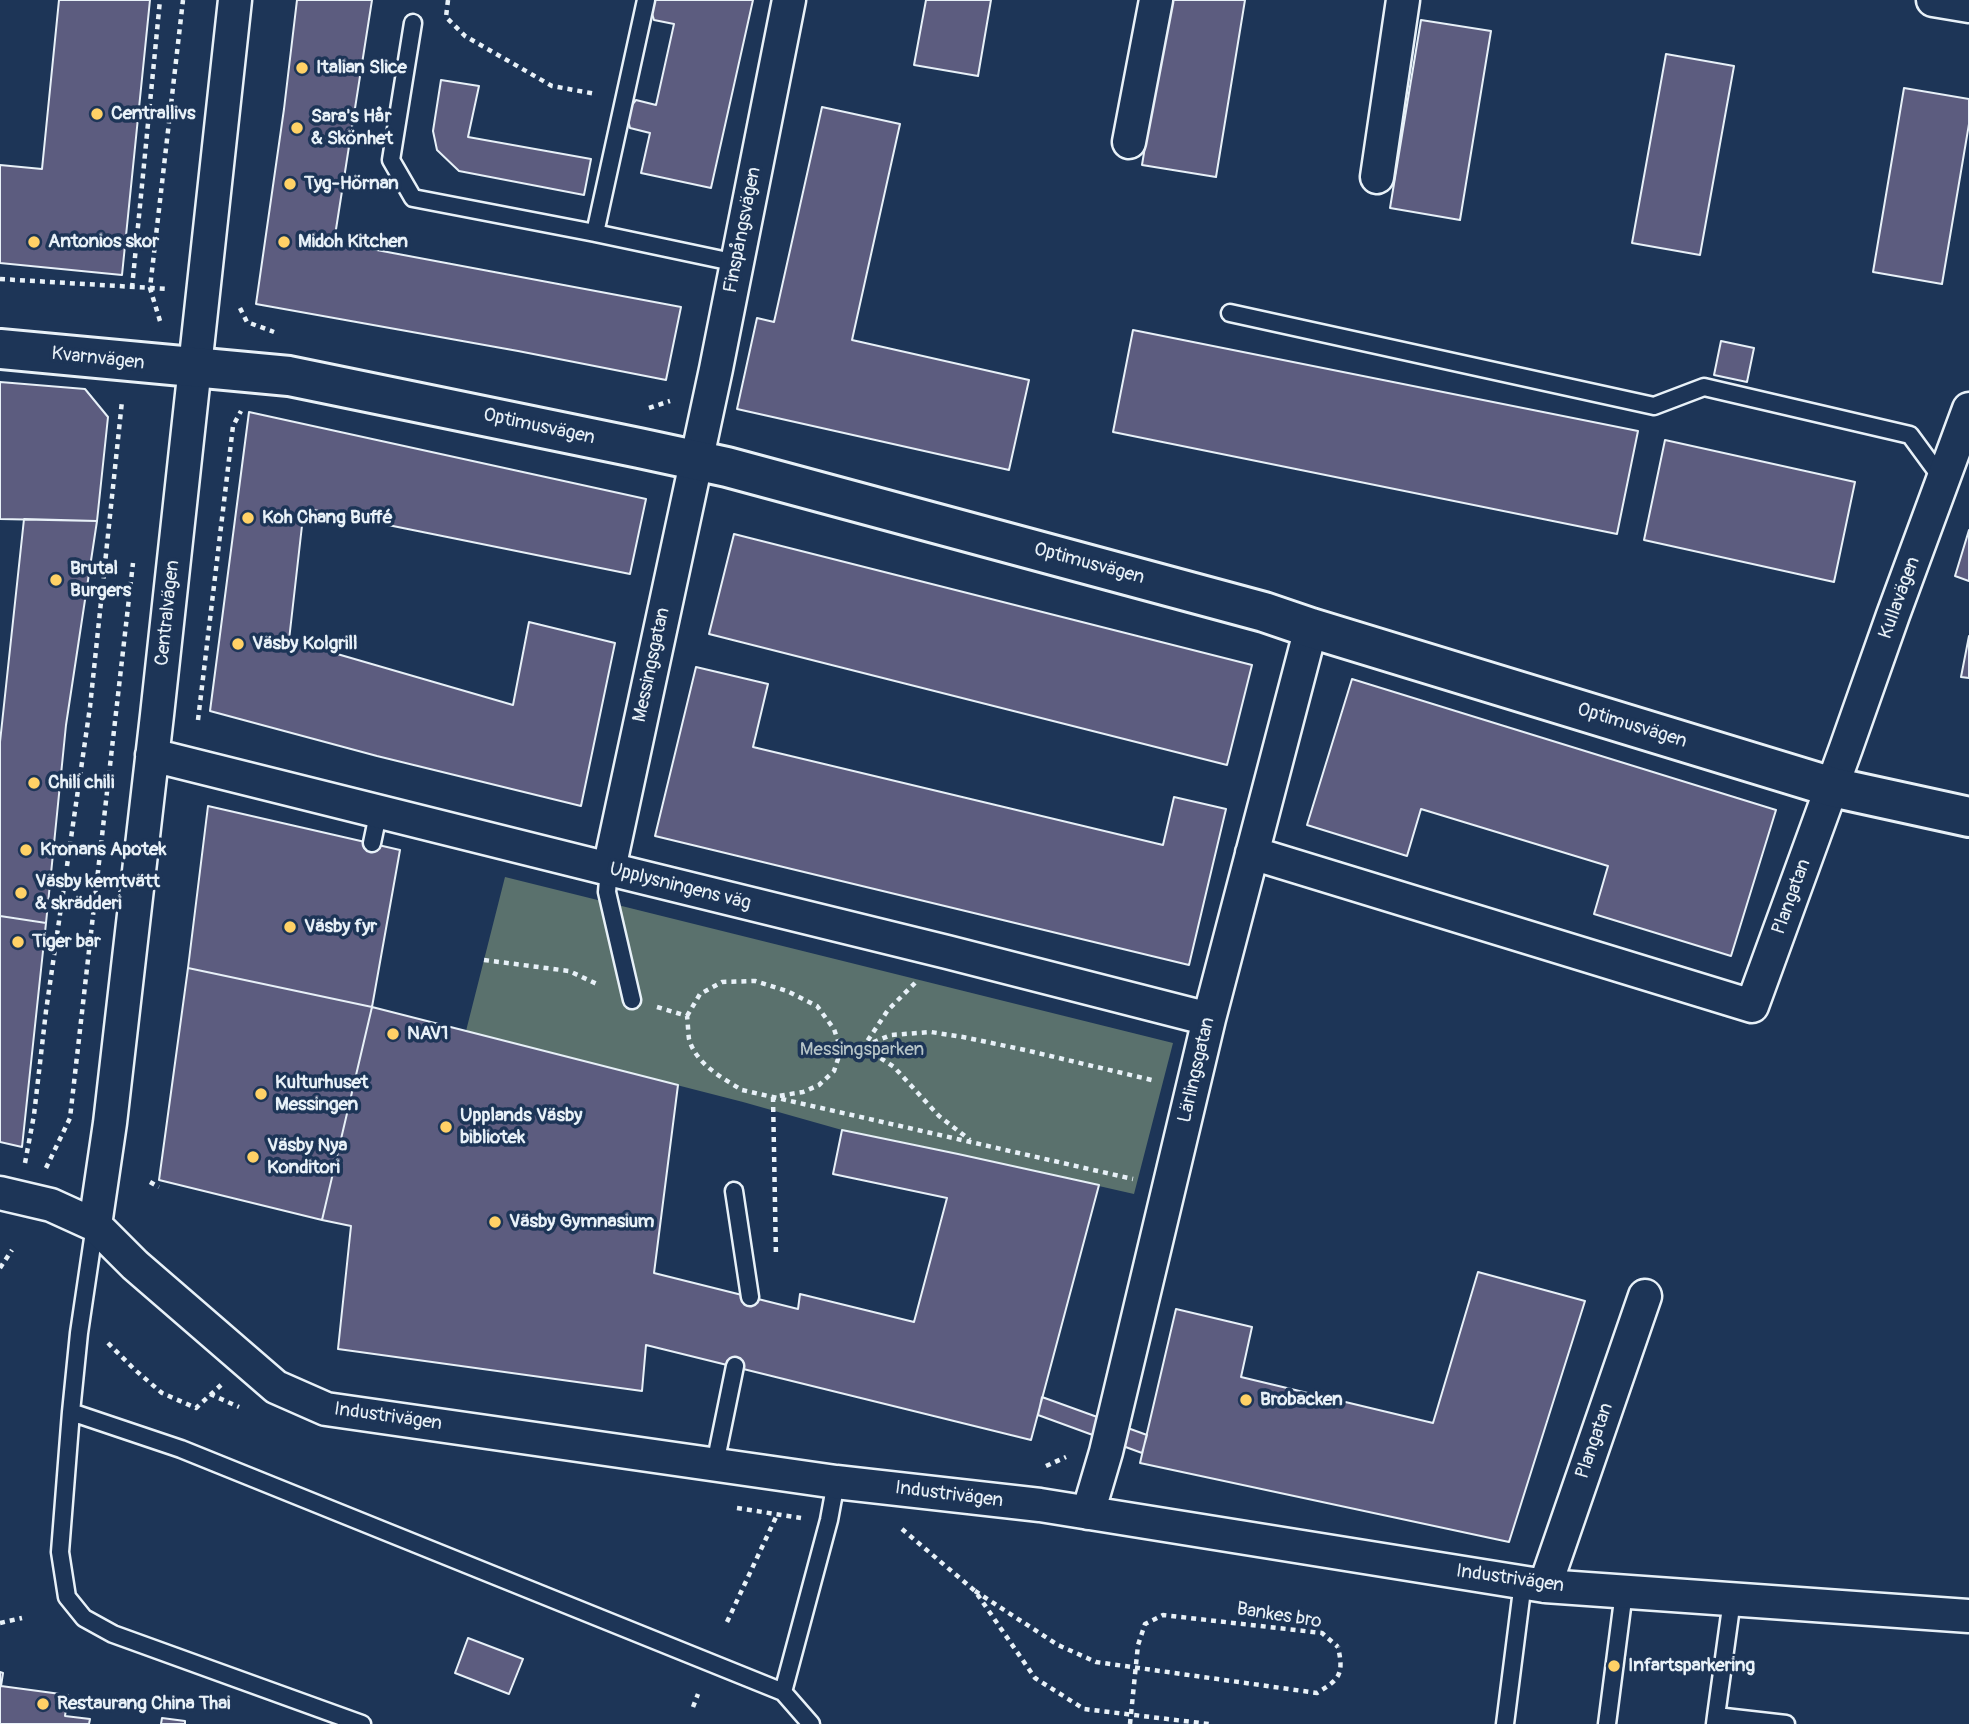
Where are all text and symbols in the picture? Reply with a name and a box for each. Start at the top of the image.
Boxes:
place label: Italian Slice [316,57,407,79]
marker: Italian Slice [294,60,310,76]
place label: Centrallivs [111,103,196,125]
marker: Centrallivs [89,106,105,122]
place label: Sara's Hår & Skönhet [311,106,393,150]
marker: Sara's Hår & Skönhet [289,120,305,136]
street label: Finspångsvägen [720,165,766,295]
place label: Tyg-Hörnan [304,173,399,195]
marker: Tyg-Hörnan [282,176,298,192]
place label: Antonios skor [48,231,159,253]
place label: Midoh Kitchen [298,231,408,253]
marker: Antonios skor [26,234,42,250]
marker: Midoh Kitchen [276,234,292,250]
street label: Kvarnvägen [50,343,146,375]
street label: Optimusvägen [481,404,597,450]
place label: Koh Chang Buffé [262,507,393,529]
marker: Koh Chang Buffé [240,510,256,526]
street label: Optimusvägen [1031,538,1147,590]
street label: Kullavägen [1875,554,1925,642]
place label: Brutal Burgers [70,558,131,602]
street label: Centralvägen [151,559,185,667]
marker: Brutal Burgers [48,572,64,588]
street label: Messingsgatan [629,606,675,724]
place label: Väsby Kolgrill [252,633,357,655]
marker: Väsby Kolgrill [230,636,246,652]
street label: Optimusvägen [1574,699,1690,753]
place label: Chili chili [48,772,114,794]
marker: Chili chili [26,775,42,791]
place label: Kronans Apotek [40,839,166,861]
marker: Kronans Apotek [18,842,34,858]
street label: Plangatan [1768,856,1816,938]
street label: Upplysningens väg [607,858,753,916]
place label: Väsby kemtvätt & skrädderi [35,871,160,915]
marker: Väsby kemtvätt & skrädderi [13,885,29,901]
place label: Väsby fyr [304,916,377,938]
marker: Väsby fyr [282,919,298,935]
place label: Tiger bar [32,931,101,953]
marker: Tiger bar [10,934,26,950]
street label: Lärlingsgatan [1174,1015,1220,1125]
place label: NAV1 [407,1023,449,1045]
marker: NAV1 [385,1026,401,1042]
park label: Messingsparken [800,1039,924,1061]
place label: Kulturhuset Messingen [275,1072,369,1116]
marker: Kulturhuset Messingen [253,1086,269,1102]
place label: Upplands Väsby bibliotek [460,1105,582,1149]
marker: Upplands Väsby bibliotek [438,1119,454,1135]
place label: Väsby Nya Konditori [267,1135,347,1179]
marker: Väsby Nya Konditori [245,1149,261,1165]
place label: Väsby Gymnasium [509,1211,654,1233]
marker: Väsby Gymnasium [487,1214,503,1230]
place label: Brobacken [1260,1389,1343,1411]
marker: Brobacken [1238,1392,1254,1408]
street label: Industrivägen [333,1398,443,1436]
street label: Plangatan [1571,1400,1619,1482]
street label: Industrivägen [894,1477,1004,1513]
street label: Industrivägen [1455,1560,1565,1598]
street label: Bankes bro [1235,1598,1323,1634]
place label: Infartsparkering [1628,1655,1755,1677]
marker: Infartsparkering [1606,1658,1622,1674]
place label: Restaurang China Thai [57,1693,230,1715]
marker: Restaurang China Thai [35,1696,51,1712]

